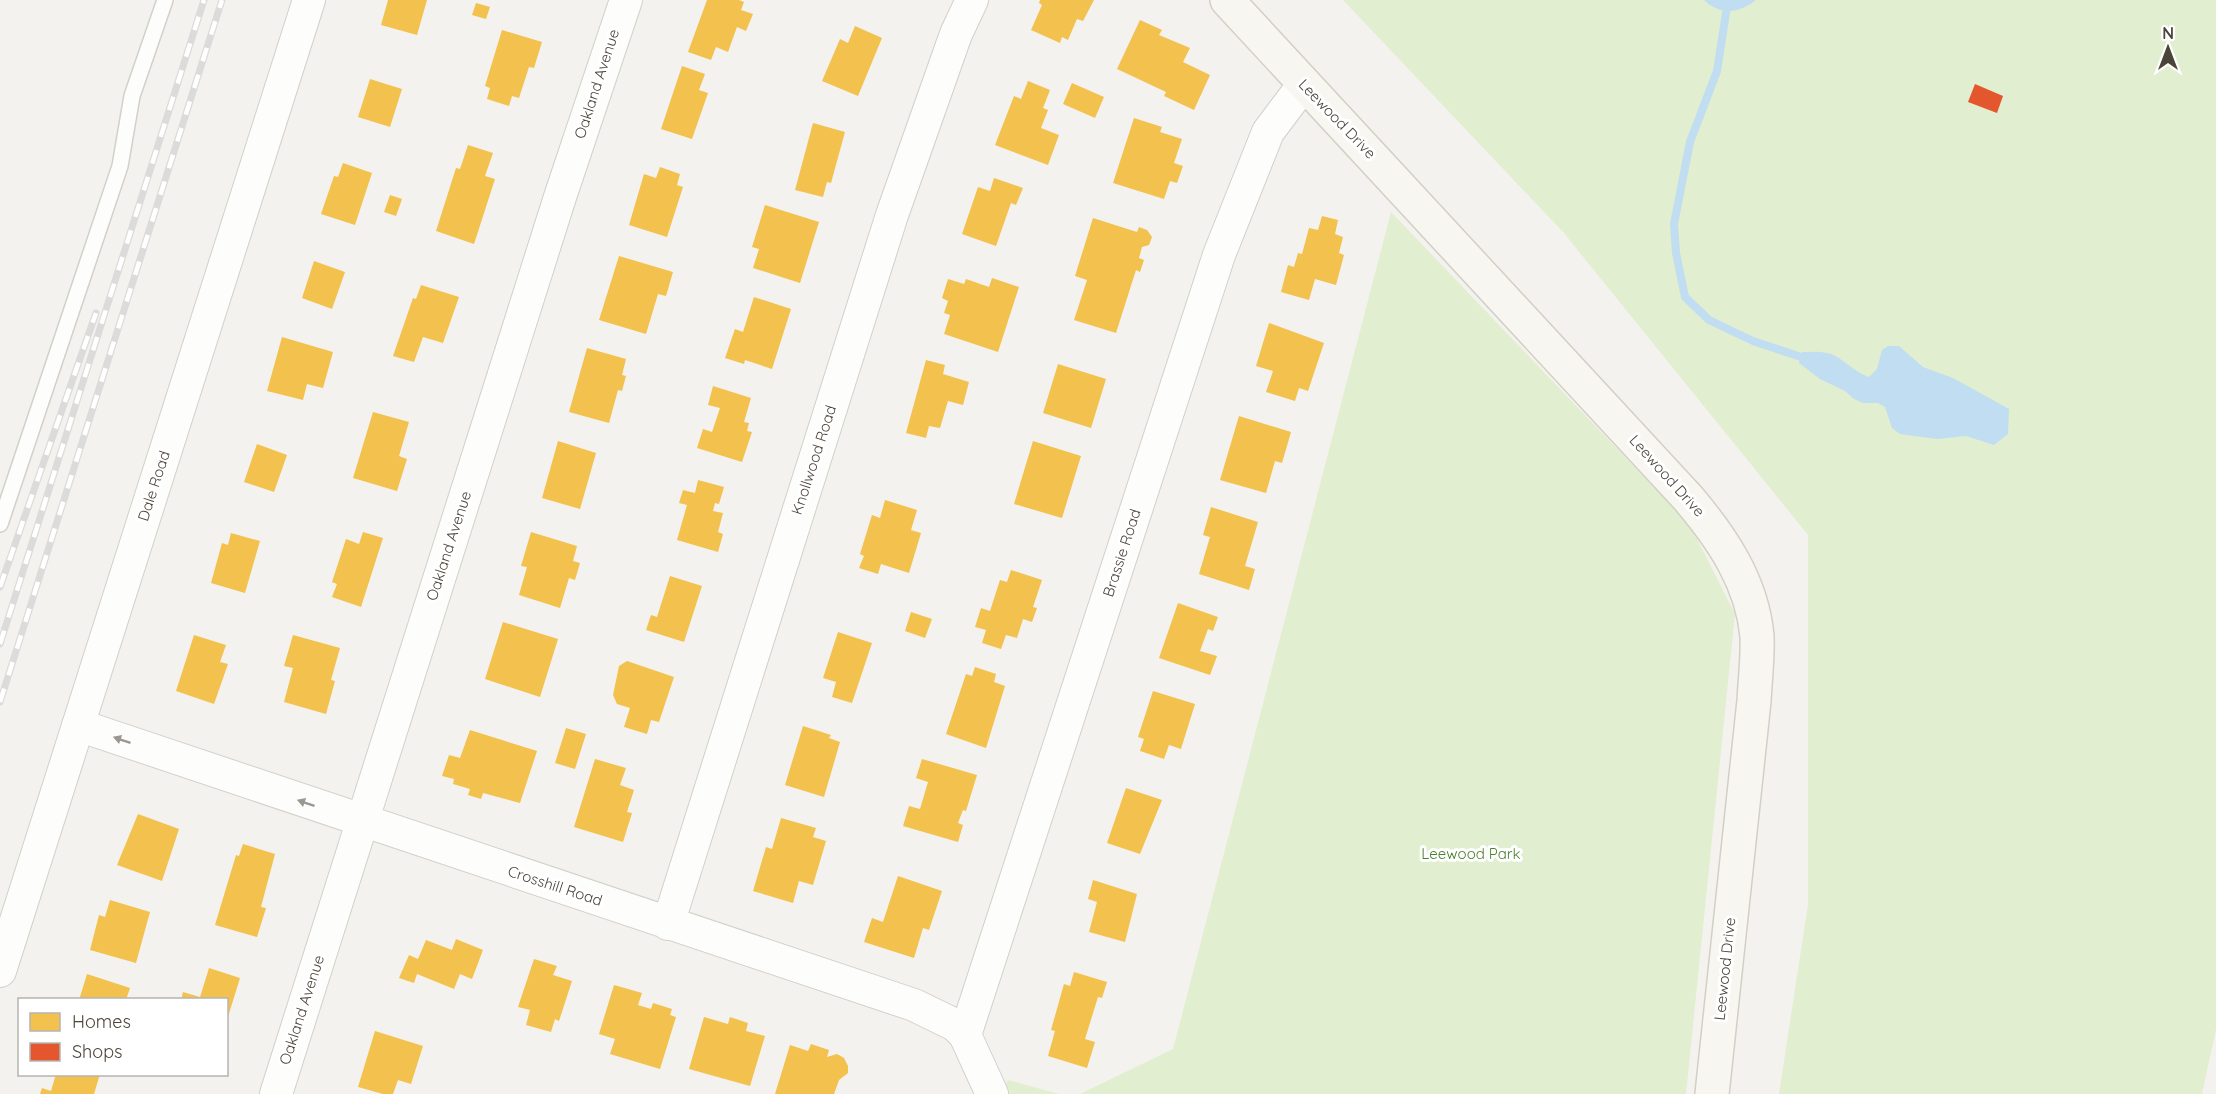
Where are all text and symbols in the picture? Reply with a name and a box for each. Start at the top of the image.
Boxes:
north arrow [2138,18,2198,78]
text: N [2162,23,2174,43]
street label: Oakland Avenue [570,27,623,141]
street label: Leewood Drive [1295,75,1380,163]
street label: Knollwood Road [787,403,840,517]
street label: Leewood Drive [1626,431,1709,521]
street label: Dale Road [133,448,174,523]
street label: Oakland Avenue [422,489,475,603]
street label: Brassie Road [1098,506,1145,599]
one-way arrow [112,735,130,744]
one-way arrow [297,797,315,807]
park label: Leewood Park [1421,844,1521,863]
street label: Crosshill Road [505,861,605,910]
street label: Leewood Drive [1710,916,1739,1021]
street label: Oakland Avenue [275,953,328,1067]
legend [18,998,228,1076]
text: Homes [72,1010,131,1033]
text: Shops [72,1040,123,1063]

